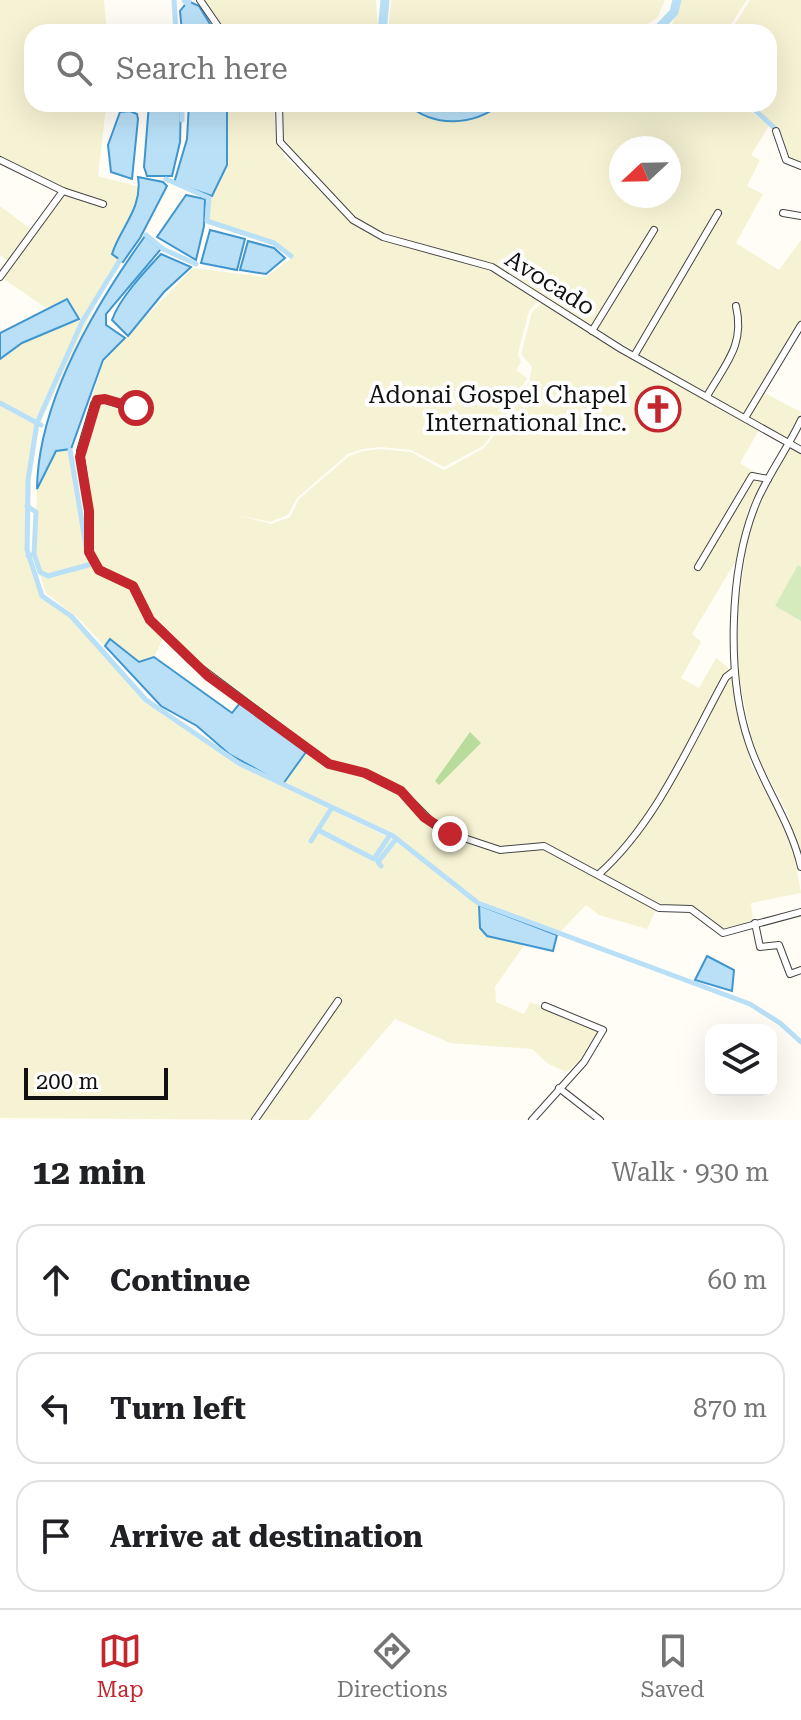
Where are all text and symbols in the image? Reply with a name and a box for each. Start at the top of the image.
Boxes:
search box [24,24,777,112]
icon: search [52,46,96,90]
text: Search here [116,51,288,86]
north arrow [609,136,681,208]
street label: Avocado [500,244,600,322]
place label: Adonai Gospel Chapel International Inc. [369,381,627,437]
church icon: Adonai Gospel Chapel International Inc. [634,385,682,433]
route start [118,390,154,426]
route end [432,816,468,852]
map controls [705,1024,777,1096]
button: layers [705,1024,777,1096]
scale bar [24,1064,168,1100]
text: 200 m [36,1069,99,1094]
text: 12 min [32,1152,146,1192]
text: Walk · 930 m [611,1157,769,1187]
icon: ahead [34,1258,78,1302]
text: Continue [110,1263,250,1298]
text: 60 m [708,1265,767,1295]
icon: left [34,1386,78,1430]
text: Turn left [110,1391,246,1426]
text: 870 m [693,1393,767,1423]
icon: arrive [34,1514,78,1558]
text: Arrive at destination [110,1519,423,1554]
tab: Map [97,1629,144,1702]
tab: Directions [337,1629,447,1702]
tab: Saved [641,1629,704,1702]

